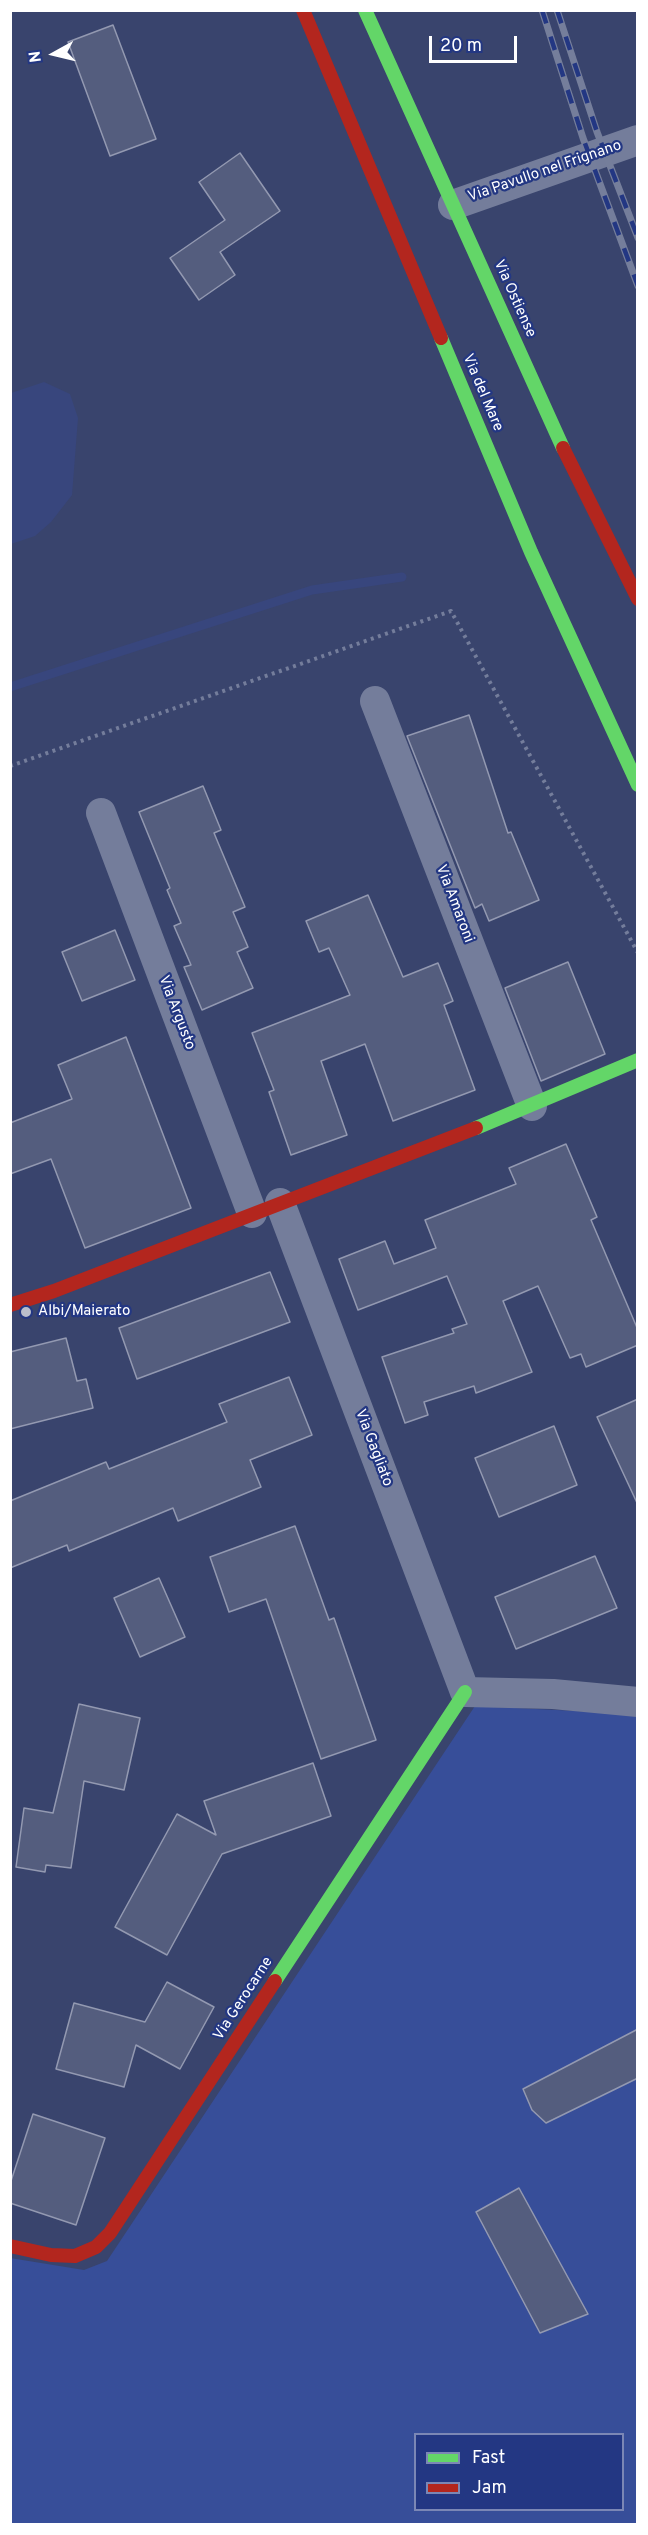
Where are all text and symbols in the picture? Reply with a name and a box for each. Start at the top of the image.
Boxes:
north arrow [24,24,84,84]
scale bar [432,24,520,62]
text: 20 m [440,35,482,58]
text: N [25,49,47,64]
street label: Via Pavullo nel Frignano [466,137,624,207]
street label: Via Ostiense [489,257,539,341]
street label: Via del Mare [458,352,506,434]
street label: Via Amaroni [431,862,477,946]
street label: Via Argusto [154,973,198,1053]
place label: Albi/Maierato [38,1303,130,1321]
marker: Albi/Maierato [19,1305,33,1319]
street label: Via Gagliato [350,1407,396,1489]
street label: Via Gerocarne [210,1954,278,2044]
legend [414,2433,624,2511]
text: Fast [472,2447,505,2470]
text: Jam [472,2477,507,2500]

